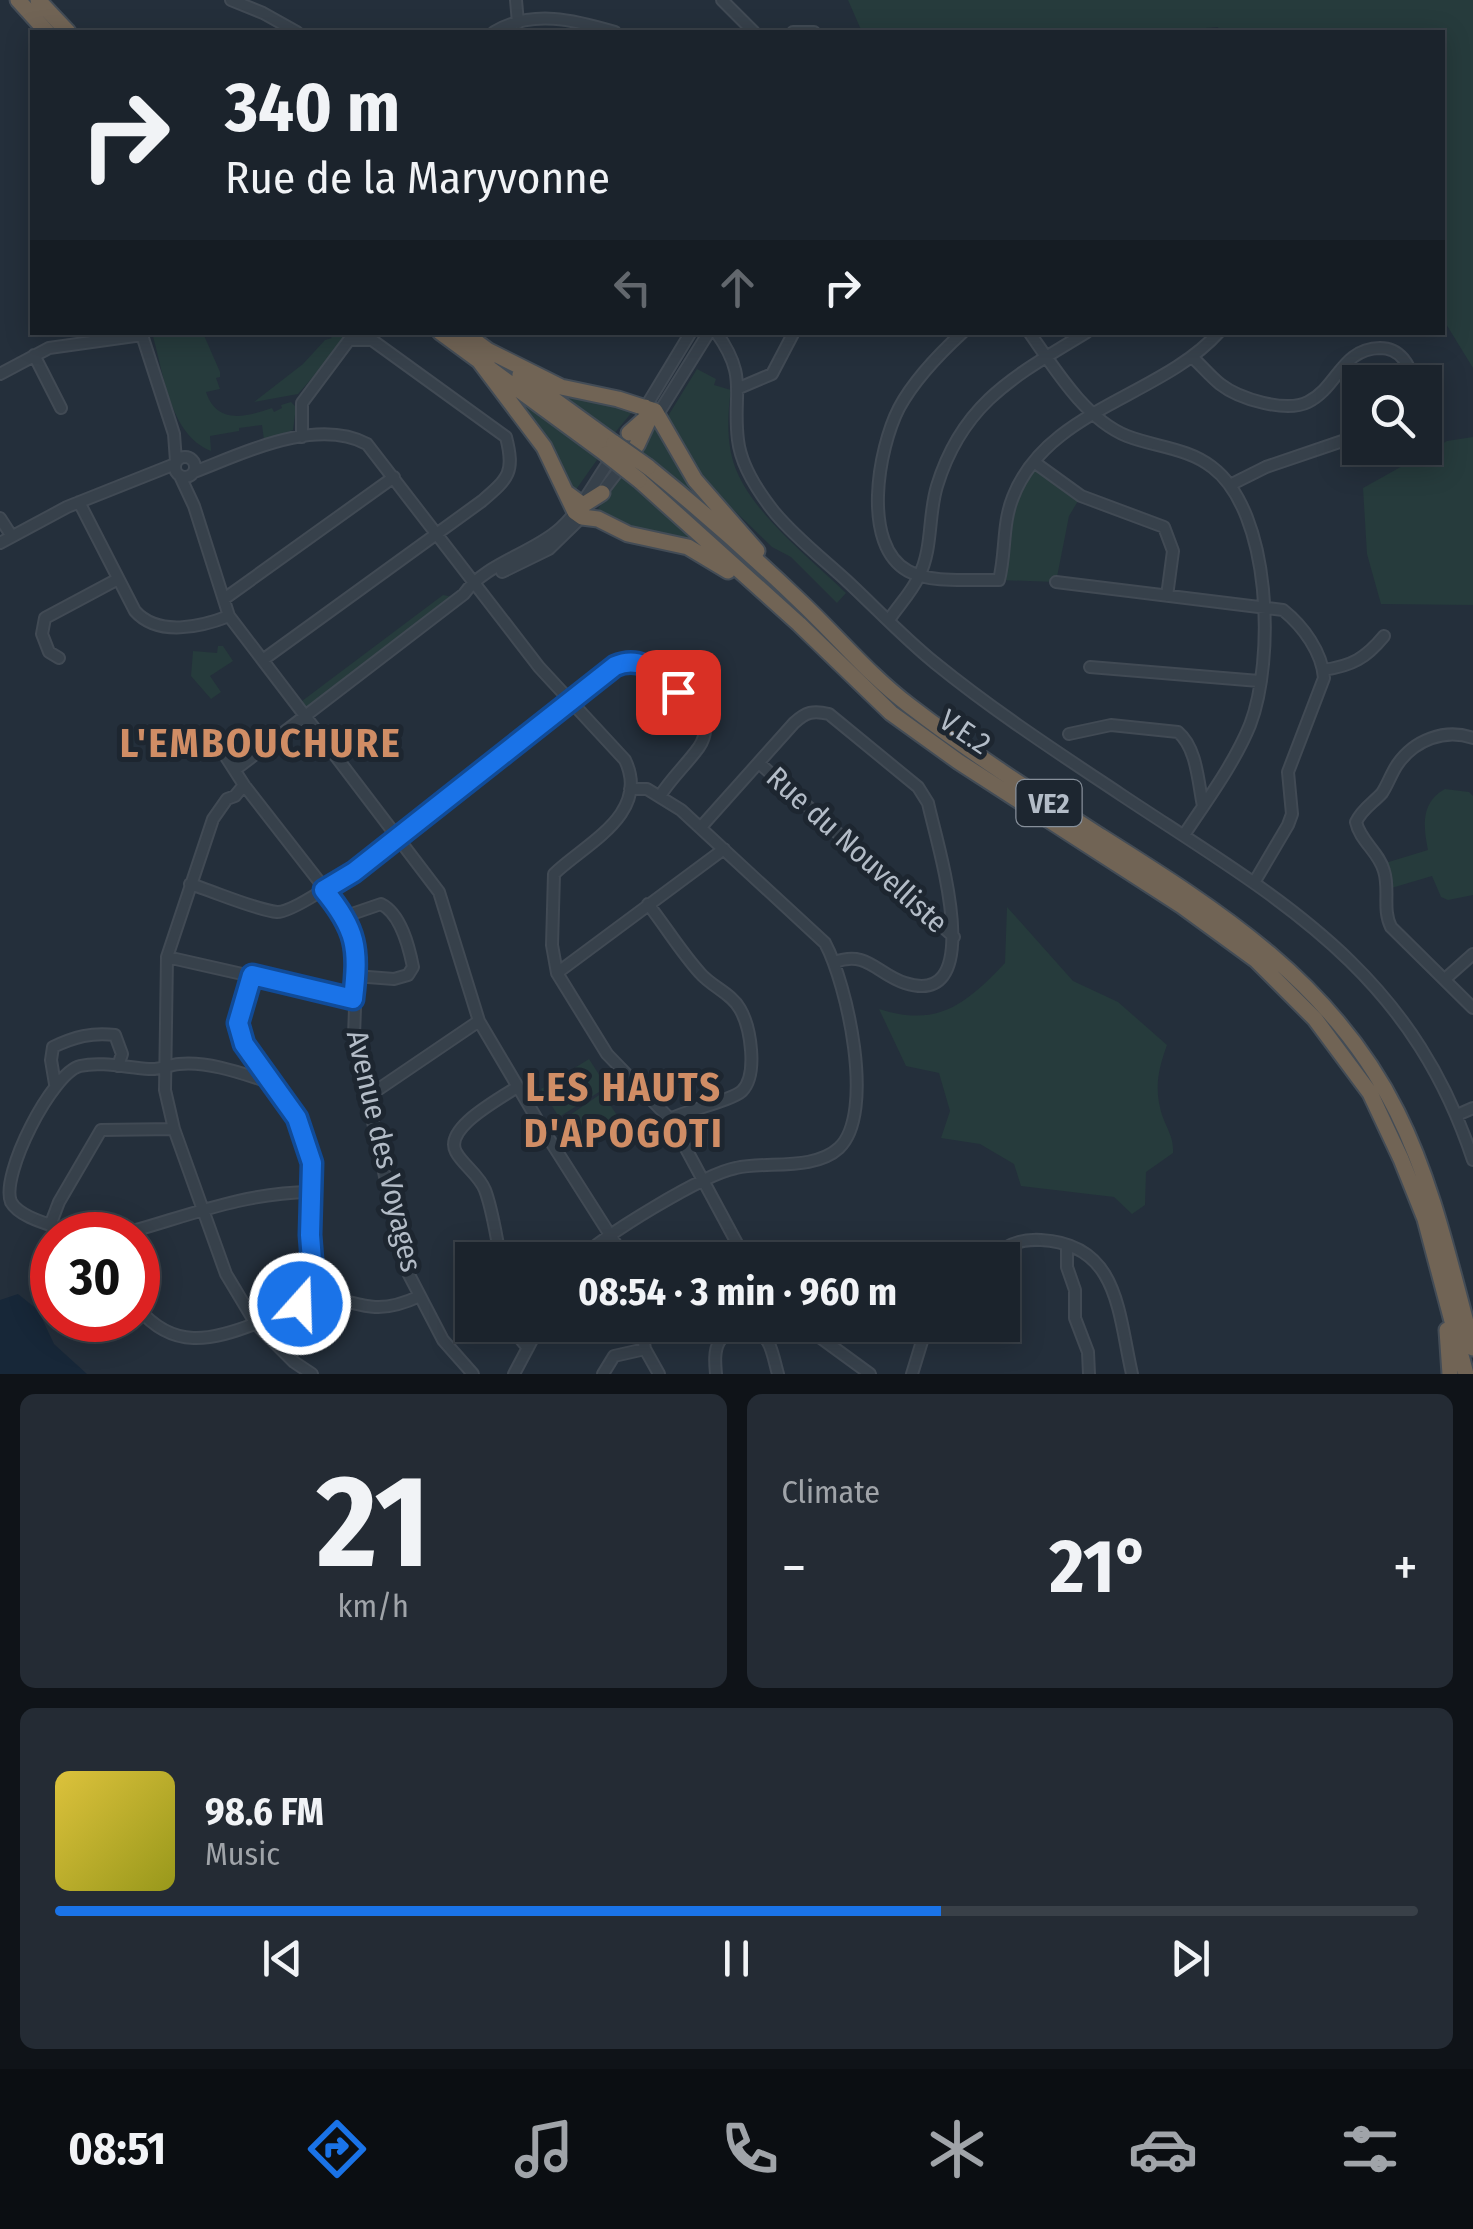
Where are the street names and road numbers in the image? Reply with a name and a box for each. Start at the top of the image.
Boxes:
street label: V.E.2 [933,702,997,762]
street label: Rue du Nouvelliste [759,759,955,941]
road number: VE2 [1016,780,1082,826]
street label: Avenue des Voyages [339,1027,429,1275]

